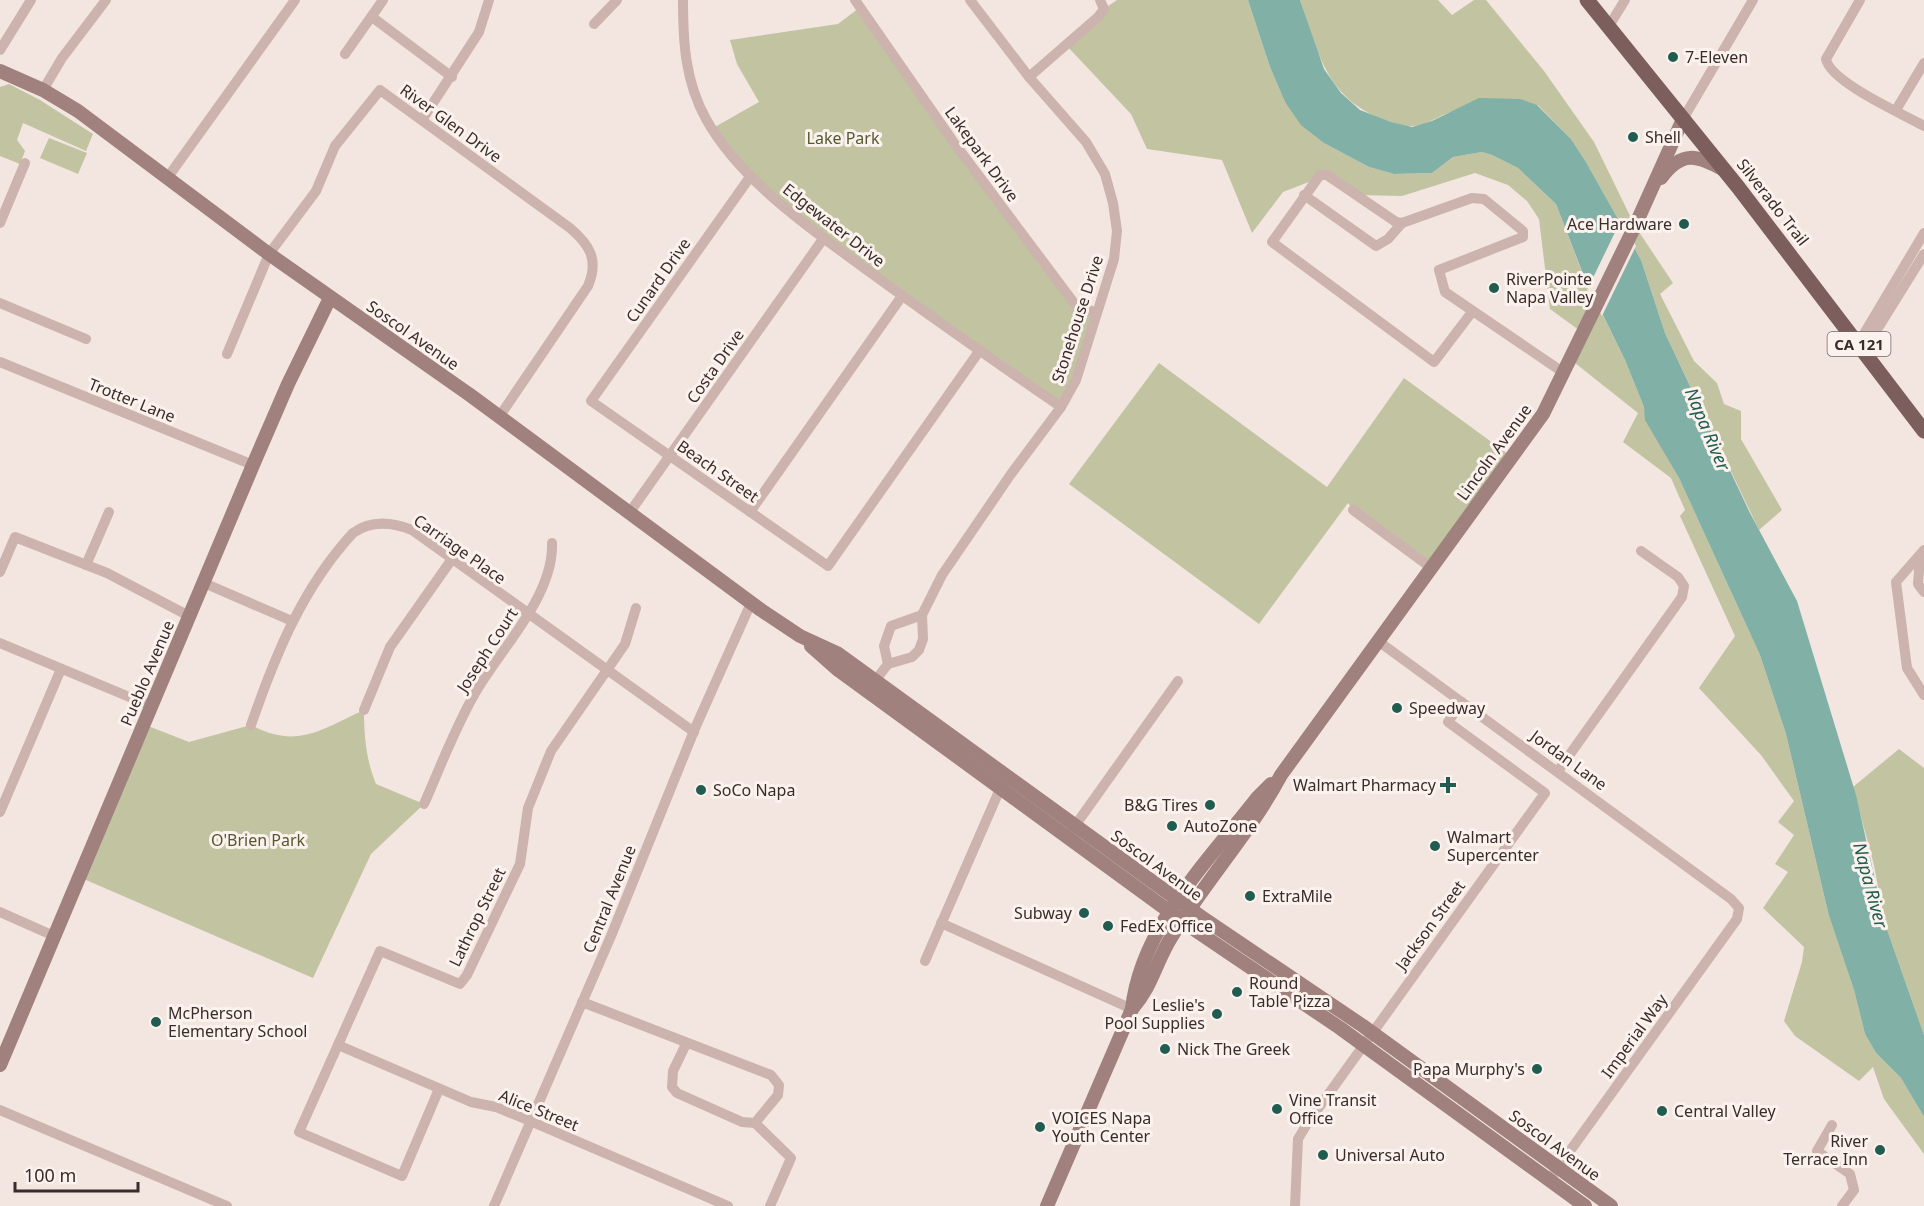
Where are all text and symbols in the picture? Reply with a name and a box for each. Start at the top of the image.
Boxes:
place label: 7-Eleven [1685,46,1748,68]
marker: 7-Eleven [1666,50,1680,64]
street label: River Glen Drive [396,79,506,167]
street label: Lakepark Drive [940,102,1024,206]
place label: Shell [1645,126,1681,148]
park label: Lake Park [807,127,880,149]
marker: Shell [1626,130,1640,144]
street label: Silverado Trail [1732,154,1814,250]
street label: Edgewater Drive [778,178,890,272]
place label: Ace Hardware [1567,213,1672,235]
marker: Ace Hardware [1677,217,1691,231]
street label: Cunard Drive [621,233,695,327]
street label: Stonehouse Drive [1046,252,1108,386]
place label: RiverPointe Napa Valley [1506,268,1594,308]
marker: RiverPointe Napa Valley [1487,281,1501,295]
street label: Soscol Avenue [362,295,464,375]
street label: Costa Drive [681,324,749,408]
road number: CA 121 [1828,332,1890,356]
street label: Trotter Lane [85,373,179,427]
water label: Napa River [1680,384,1737,475]
street label: Lincoln Avenue [1452,399,1536,505]
street label: Beach Street [673,435,763,507]
street label: Carriage Place [409,509,511,589]
street label: Joseph Court [450,603,523,698]
street label: Pueblo Avenue [115,617,179,729]
place label: Speedway [1409,697,1486,719]
marker: Speedway [1390,701,1404,715]
street label: Jordan Lane [1525,724,1612,795]
place label: Walmart Pharmacy [1293,774,1437,796]
marker: Walmart Pharmacy [1441,778,1455,792]
place label: SoCo Napa [713,779,795,801]
marker: SoCo Napa [694,783,708,797]
place label: B&G Tires [1124,794,1198,816]
marker: B&G Tires [1203,798,1217,812]
place label: AutoZone [1184,815,1257,837]
marker: AutoZone [1165,819,1179,833]
street label: Soscol Avenue [1107,824,1207,906]
place label: Walmart Supercenter [1447,826,1539,866]
park label: O'Brien Park [211,829,306,851]
marker: Walmart Supercenter [1428,839,1442,853]
water label: Napa River [1848,839,1894,931]
street label: Central Avenue [577,842,641,956]
street label: Lathrop Street [444,864,511,970]
street label: Jackson Street [1389,876,1470,976]
place label: ExtraMile [1262,885,1332,907]
marker: ExtraMile [1243,889,1257,903]
place label: Subway [1014,902,1073,924]
marker: Subway [1077,906,1091,920]
place label: FedEx Office [1120,915,1213,937]
marker: FedEx Office [1101,919,1115,933]
place label: Round Table Pizza [1249,972,1331,1012]
marker: Round Table Pizza [1230,985,1244,999]
street label: Imperial Way [1596,989,1672,1082]
place label: Leslie's Pool Supplies [1104,994,1205,1034]
place label: McPherson Elementary School [168,1002,307,1042]
marker: Leslie's Pool Supplies [1210,1007,1224,1021]
marker: McPherson Elementary School [149,1015,163,1029]
place label: Nick The Greek [1177,1038,1291,1060]
marker: Nick The Greek [1158,1042,1172,1056]
place label: Papa Murphy's [1413,1058,1525,1080]
marker: Papa Murphy's [1530,1062,1544,1076]
street label: Alice Street [496,1084,582,1136]
place label: Vine Transit Office [1289,1089,1377,1129]
place label: Central Valley [1674,1100,1777,1122]
marker: Vine Transit Office [1270,1102,1284,1116]
street label: Soscol Avenue [1505,1104,1605,1186]
marker: Central Valley [1655,1104,1669,1118]
place label: VOICES Napa Youth Center [1052,1107,1151,1147]
marker: VOICES Napa Youth Center [1033,1120,1047,1134]
place label: River Terrace Inn [1783,1130,1868,1170]
marker: River Terrace Inn [1873,1143,1887,1157]
place label: Universal Auto [1335,1144,1445,1166]
marker: Universal Auto [1316,1148,1330,1162]
scale bar [15,1155,138,1193]
text: 100 m [24,1163,76,1187]

